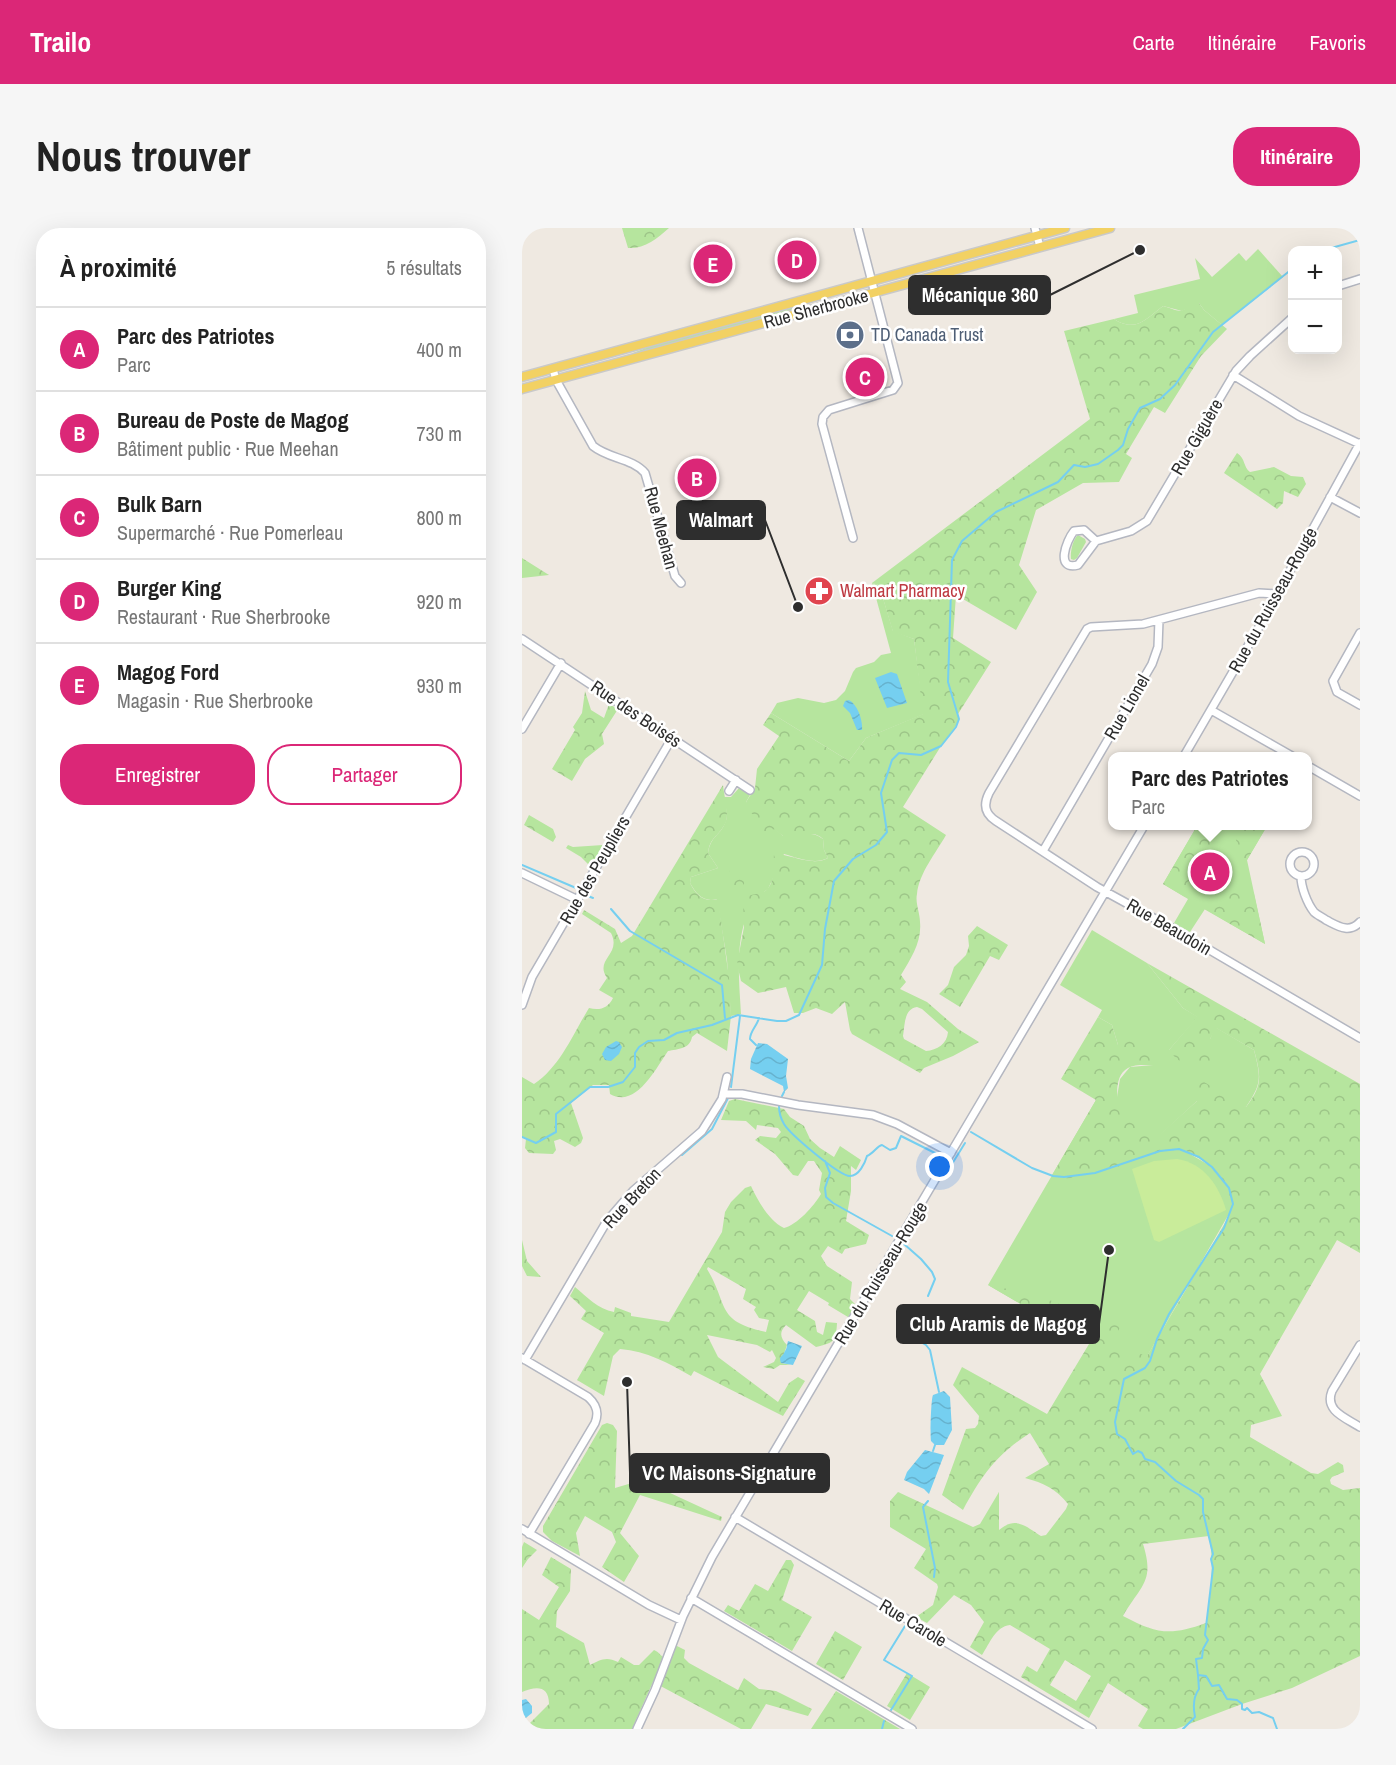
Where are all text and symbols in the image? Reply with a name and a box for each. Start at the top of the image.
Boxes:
text: Trailo [30,23,91,61]
text: Carte [1132,28,1175,57]
text: Itinéraire [1208,28,1276,57]
text: Favoris [1309,28,1366,57]
button: Itinéraire [1233,127,1360,186]
text: Nous trouver [36,128,250,184]
pin: D [778,237,816,282]
pin: E [694,242,732,286]
map controls [1288,246,1342,354]
button: + [1288,246,1342,300]
text: À proximité [60,250,177,285]
text: 5 résultats [386,254,462,281]
callout: Mécanique 360 [909,276,1050,314]
text: Mécanique 360 [922,281,1038,308]
street label: Rue Sherbrooke [761,283,871,335]
button: − [1288,300,1342,354]
bank icon: TD Canada Trust [834,319,866,351]
text: Parc des Patriotes [117,321,274,351]
place label: TD Canada Trust [871,322,983,347]
text: A [74,336,85,363]
text: 400 m [416,336,462,363]
text: Parc [117,351,151,378]
pin: C [846,354,884,400]
street label: Rue Giguère [1165,394,1229,480]
text: Bureau de Poste de Magog [117,405,349,435]
text: B [74,420,85,447]
text: 730 m [416,420,462,447]
text: Bâtiment public · Rue Meehan [117,435,339,462]
pin: B [678,456,717,500]
street label: Rue Meehan [638,484,684,572]
text: Bulk Barn [117,489,202,519]
callout: Walmart [677,501,765,539]
text: C [74,504,85,531]
text: 800 m [416,504,462,531]
text: Walmart [689,506,754,533]
text: Supermarché · Rue Pomerleau [117,519,343,546]
street label: Rue du Ruisseau-Rouge [1222,523,1323,677]
text: Burger King [117,573,221,603]
pharmacy icon: Walmart Pharmacy [803,575,835,607]
place label: Walmart Pharmacy [840,578,966,603]
text: D [74,588,85,615]
text: 920 m [416,588,462,615]
text: Restaurant · Rue Sherbrooke [117,603,330,630]
text: Magog Ford [117,657,219,687]
street label: Rue Lionel [1098,670,1155,744]
text: E [74,672,85,699]
text: 930 m [416,672,462,699]
street label: Rue des Boisés [586,674,686,753]
text: Magasin · Rue Sherbrooke [117,687,313,714]
button: Enregistrer [60,744,255,805]
button: Partager [267,744,462,805]
popup [1108,752,1312,830]
text: Parc des Patriotes [1131,763,1289,793]
text: Parc [1131,793,1165,820]
street label: Rue des Peupliers [553,811,636,929]
pin: A [1190,850,1230,894]
street label: Rue Beaudoin [1122,892,1216,961]
your location [925,1152,954,1181]
street label: Rue Breton [597,1162,666,1233]
street label: Rue du Ruisseau-Rouge [828,1197,933,1349]
callout: Club Aramis de Magog [897,1305,1099,1343]
text: Club Aramis de Magog [909,1310,1087,1337]
callout: VC Maisons-Signature [630,1454,829,1492]
text: VC Maisons-Signature [642,1459,816,1486]
street label: Rue Carole [875,1593,952,1653]

